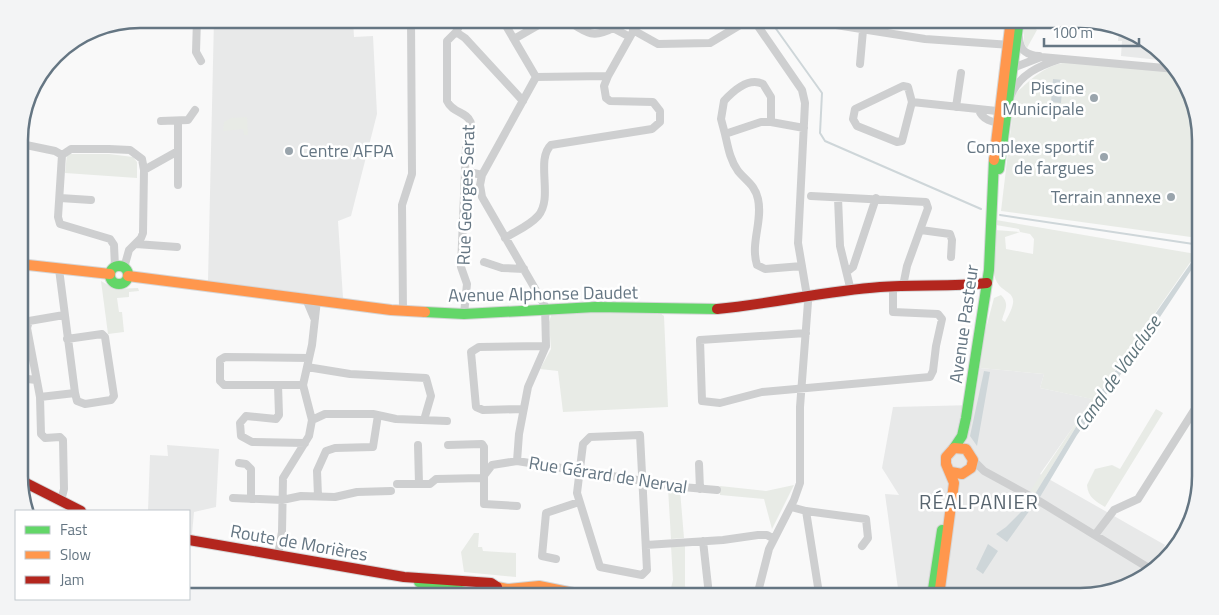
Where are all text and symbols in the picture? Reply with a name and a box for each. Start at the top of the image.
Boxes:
scale bar [1044,15,1139,47]
text: 100 m [1052,21,1093,44]
place label: Piscine Municipale [1002,74,1084,122]
marker: Piscine Municipale [1088,92,1100,104]
street label: Rue Georges Serat [450,124,481,266]
place label: Complexe sportif de fargues [966,133,1094,181]
place label: Centre AFPA [299,137,394,164]
marker: Centre AFPA [283,145,295,157]
marker: Complexe sportif de fargues [1098,151,1110,163]
place label: Terrain annexe [1051,183,1161,210]
marker: Terrain annexe [1165,191,1177,203]
street label: Avenue Pasteur [942,263,985,385]
street label: Avenue Alphonse Daudet [448,278,639,309]
water label: Canal de Vaucluse [1066,308,1168,437]
street label: Rue Gérard de Nerval [527,449,689,500]
district label: RÉALPANIER [919,486,1039,517]
legend [15,510,190,600]
street label: Route de Morières [228,517,370,568]
text: Fast [60,518,88,541]
text: Slow [60,543,91,566]
text: Jam [60,568,84,591]

